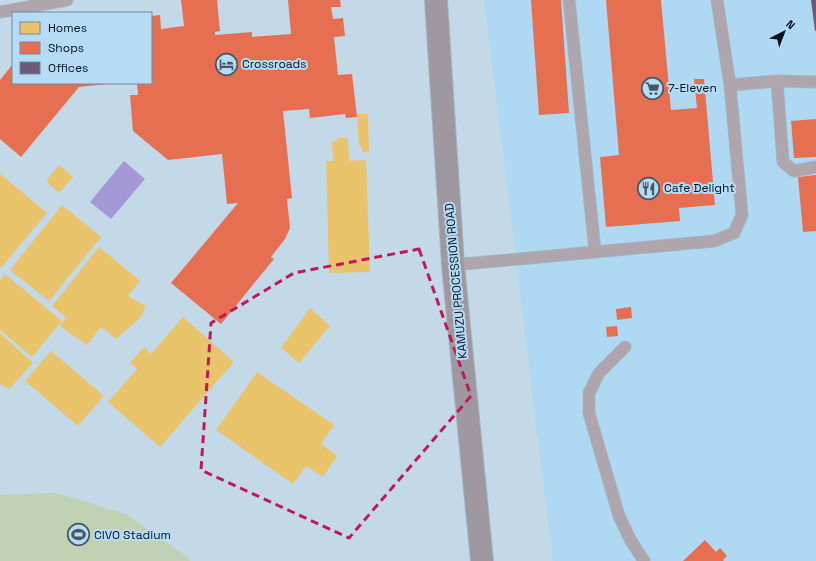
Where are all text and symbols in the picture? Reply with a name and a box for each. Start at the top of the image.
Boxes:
legend [12,12,152,84]
north arrow [764,12,804,52]
text: N [783,17,798,32]
text: Homes [48,20,87,36]
text: Shops [48,40,84,56]
hotel icon: Crossroads [213,51,239,77]
place label: Crossroads [242,56,307,72]
text: Offices [48,60,88,76]
supermarket icon: 7-Eleven [639,75,665,101]
place label: 7-Eleven [668,80,717,96]
restaurant icon: Cafe Delight [636,175,662,201]
place label: Cafe Delight [664,180,735,196]
street label: KAMUZU PROCESSION ROAD [441,202,471,360]
sports icon: CIVO Stadium [65,522,91,548]
place label: CIVO Stadium [94,527,171,543]

